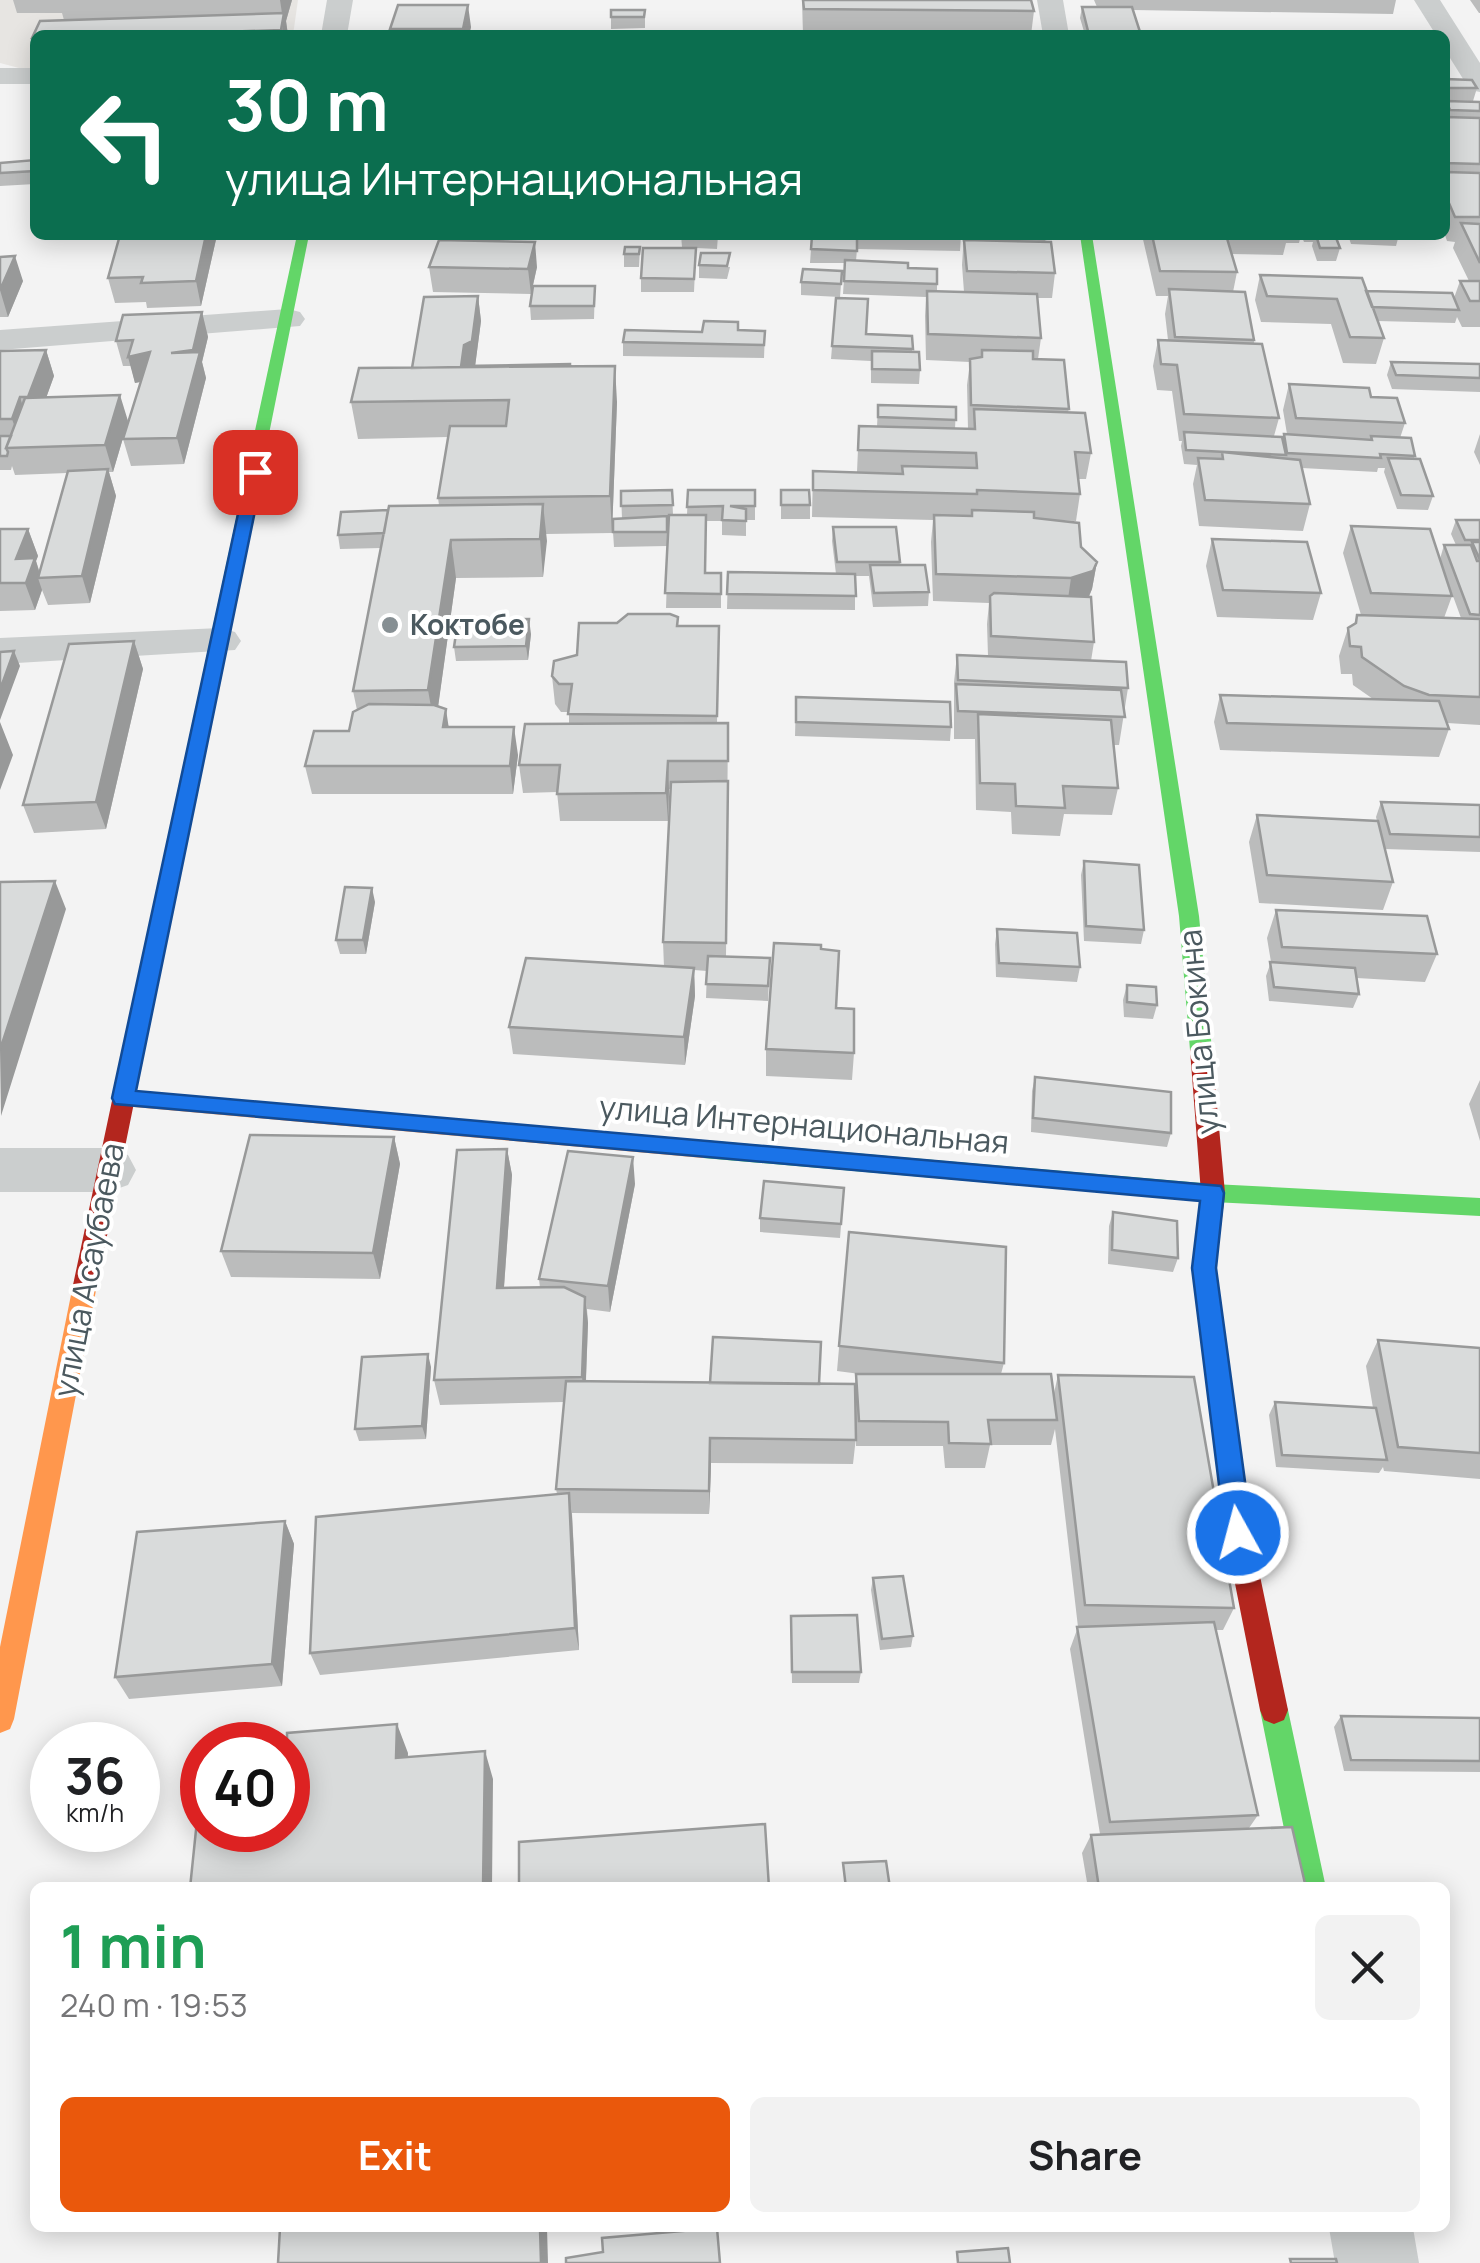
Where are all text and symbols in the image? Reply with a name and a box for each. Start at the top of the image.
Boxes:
text: 30 m [225,56,389,152]
icon: left [60,70,190,200]
text: улица Интернациональная [225,147,803,209]
pin [213,430,298,515]
icon: arrive [228,445,283,500]
place label: Коктобе [410,605,525,643]
marker: Коктобе [379,614,401,636]
street label: улица Бокина [1167,928,1229,1137]
street label: улица Интернациональная [597,1084,1011,1164]
street label: улица Асаубаева [42,1139,134,1401]
position arrow [1186,1481,1290,1585]
speed limit sign: 40 [180,1722,310,1852]
text: 36 [65,1741,125,1809]
text: km/h [66,1795,124,1830]
text: 1 min [60,1904,207,1986]
button: close [1315,1915,1420,2020]
text: 240 m · 19:53 [60,1983,248,2027]
button: Exit [60,2097,730,2212]
button: Share [750,2097,1420,2212]

